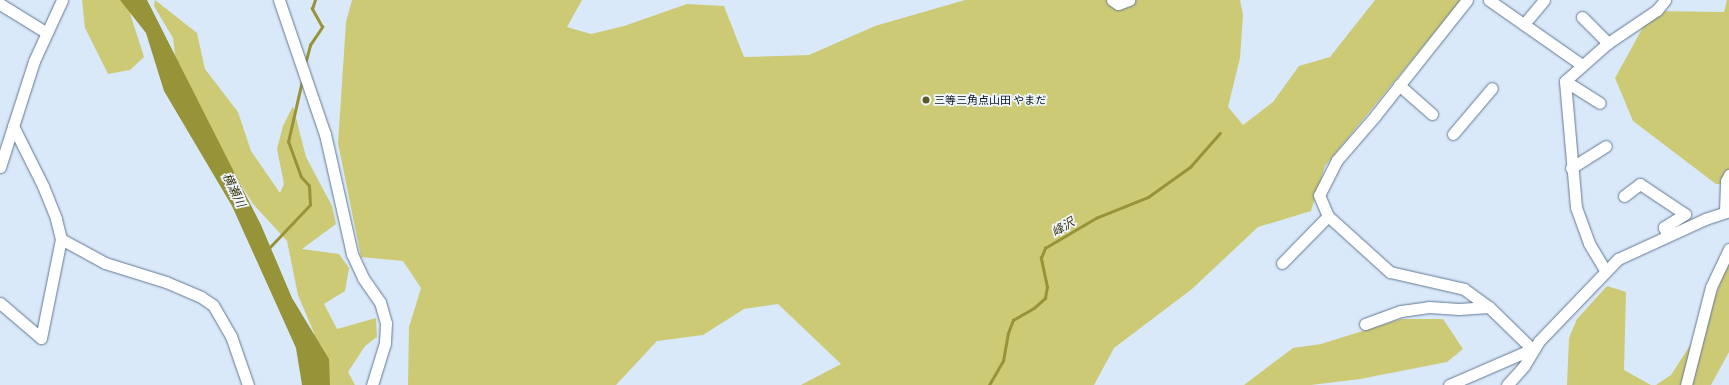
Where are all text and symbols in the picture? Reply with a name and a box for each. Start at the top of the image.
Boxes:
place label: 三等三角点山田 やまだ [934,93,1046,107]
marker: 三等三角点山田 やまだ [921,95,931,105]
water label: 横瀬川 [220,171,248,209]
water label: 峰沢 [1049,215,1077,239]

